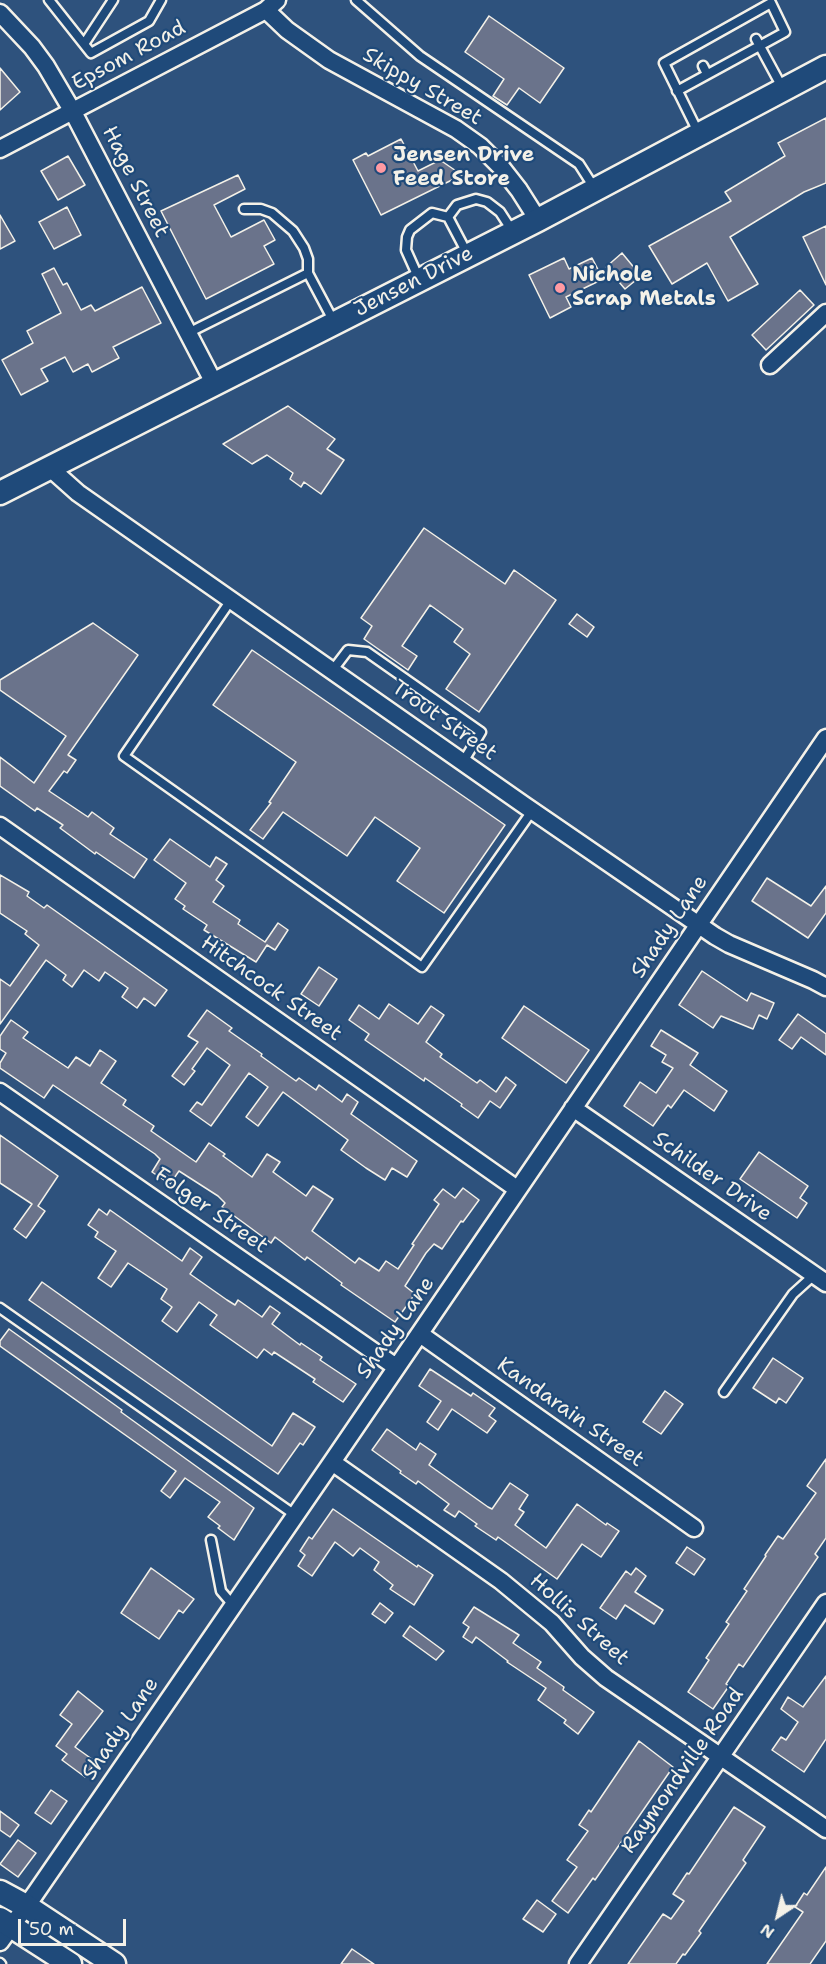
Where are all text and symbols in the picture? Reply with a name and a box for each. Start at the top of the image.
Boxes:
street label: Epsom Road [68,16,190,96]
street label: Skippy Street [358,43,486,131]
street label: Hage Street [96,122,174,242]
place label: Jensen Drive Feed Store [393,143,534,193]
marker: Jensen Drive Feed Store [374,161,388,175]
street label: Jensen Drive [350,241,478,323]
place label: Nichole Scrap Metals [572,263,716,313]
marker: Nichole Scrap Metals [553,281,567,295]
street label: Trout Street [386,675,502,767]
street label: Shady Lane [626,871,714,983]
street label: Hitchcock Street [196,931,346,1047]
street label: Schilder Drive [648,1127,776,1227]
street label: Folger Street [149,1163,273,1259]
street label: Shady Lane [352,1272,440,1384]
street label: Kandarain Street [492,1353,648,1473]
street label: Hollis Street [524,1569,634,1671]
street label: Shady Lane [77,1673,165,1785]
street label: Raymondville Road [616,1683,750,1859]
north arrow [748,1886,808,1946]
scale bar [21,1907,129,1945]
text: 50 m [29,1917,74,1941]
text: N [756,1919,779,1943]

